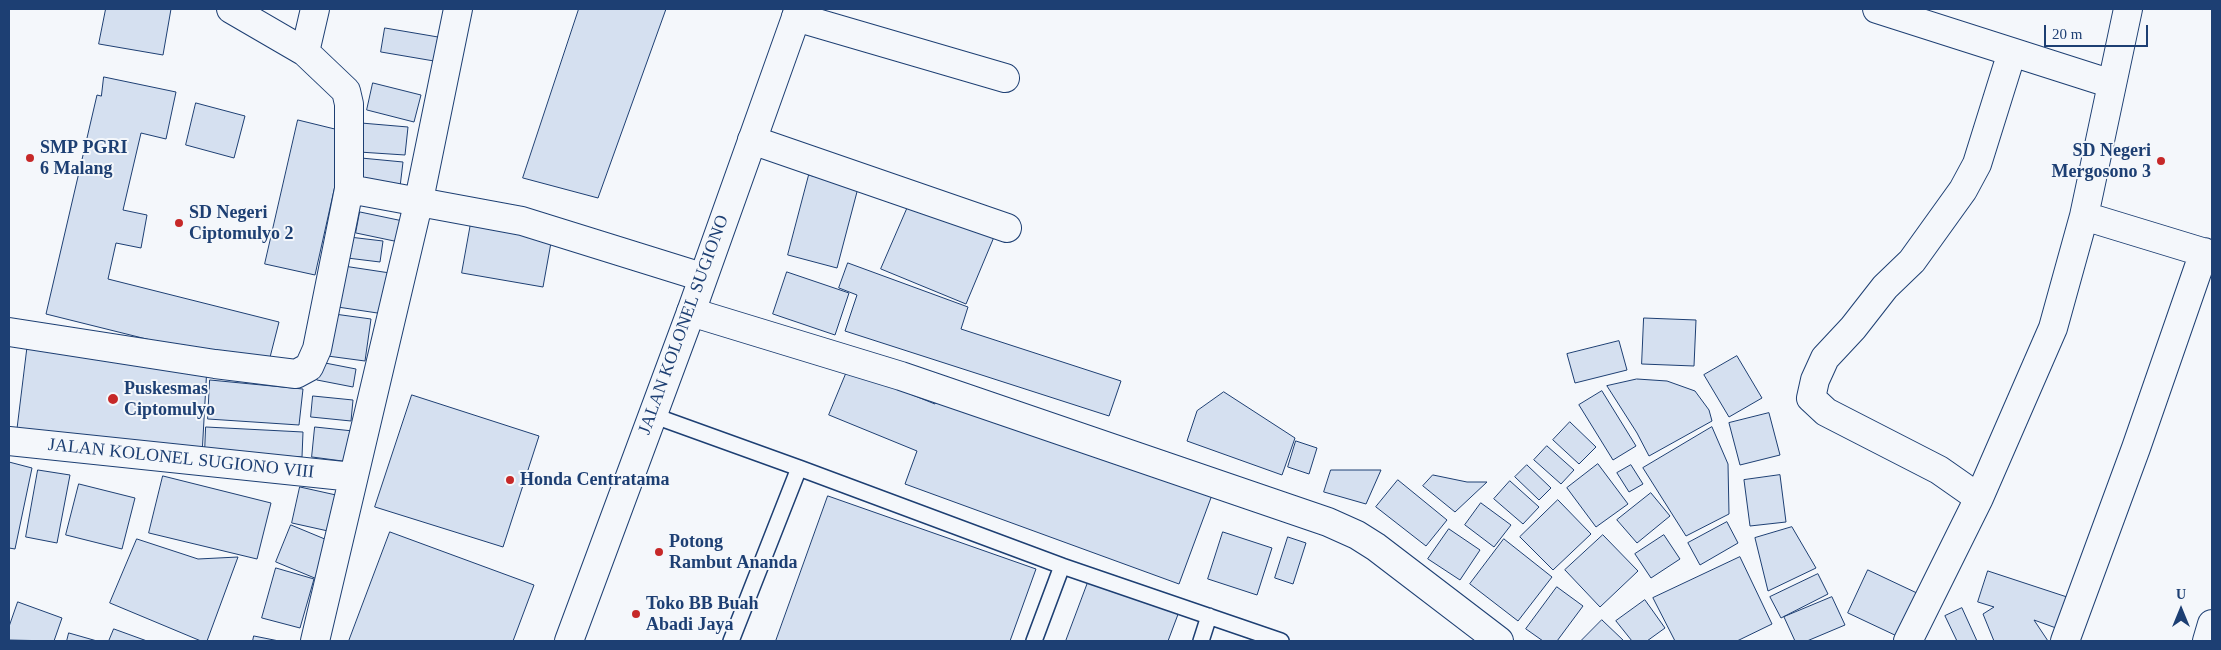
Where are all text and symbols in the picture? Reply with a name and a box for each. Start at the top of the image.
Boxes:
scale bar [2046,15,2150,47]
text: 20 m [2052,26,2082,42]
place label: SMP PGRI 6 Malang [40,137,127,180]
place label: SD Negeri Mergosono 3 [2052,140,2151,182]
marker: SMP PGRI 6 Malang [24,152,36,164]
marker: SD Negeri Mergosono 3 [2155,155,2167,167]
place label: SD Negeri Ciptomulyo 2 [189,202,294,244]
street label: JALAN KOLONEL SUGIONO [634,212,734,438]
marker: SD Negeri Ciptomulyo 2 [173,217,185,229]
place label: Puskesmas Ciptomulyo [124,378,215,420]
marker: Puskesmas Ciptomulyo [106,392,120,406]
street label: JALAN KOLONEL SUGIONO VIII [47,434,315,484]
place label: Honda Centratama [520,469,669,491]
marker: Honda Centratama [504,474,516,486]
place label: Potong Rambut Ananda [669,531,798,574]
marker: Potong Rambut Ananda [653,546,665,558]
north arrow [2156,585,2206,635]
text: U [2176,587,2186,602]
place label: Toko BB Buah Abadi Jaya [646,593,758,636]
marker: Toko BB Buah Abadi Jaya [630,608,642,620]

